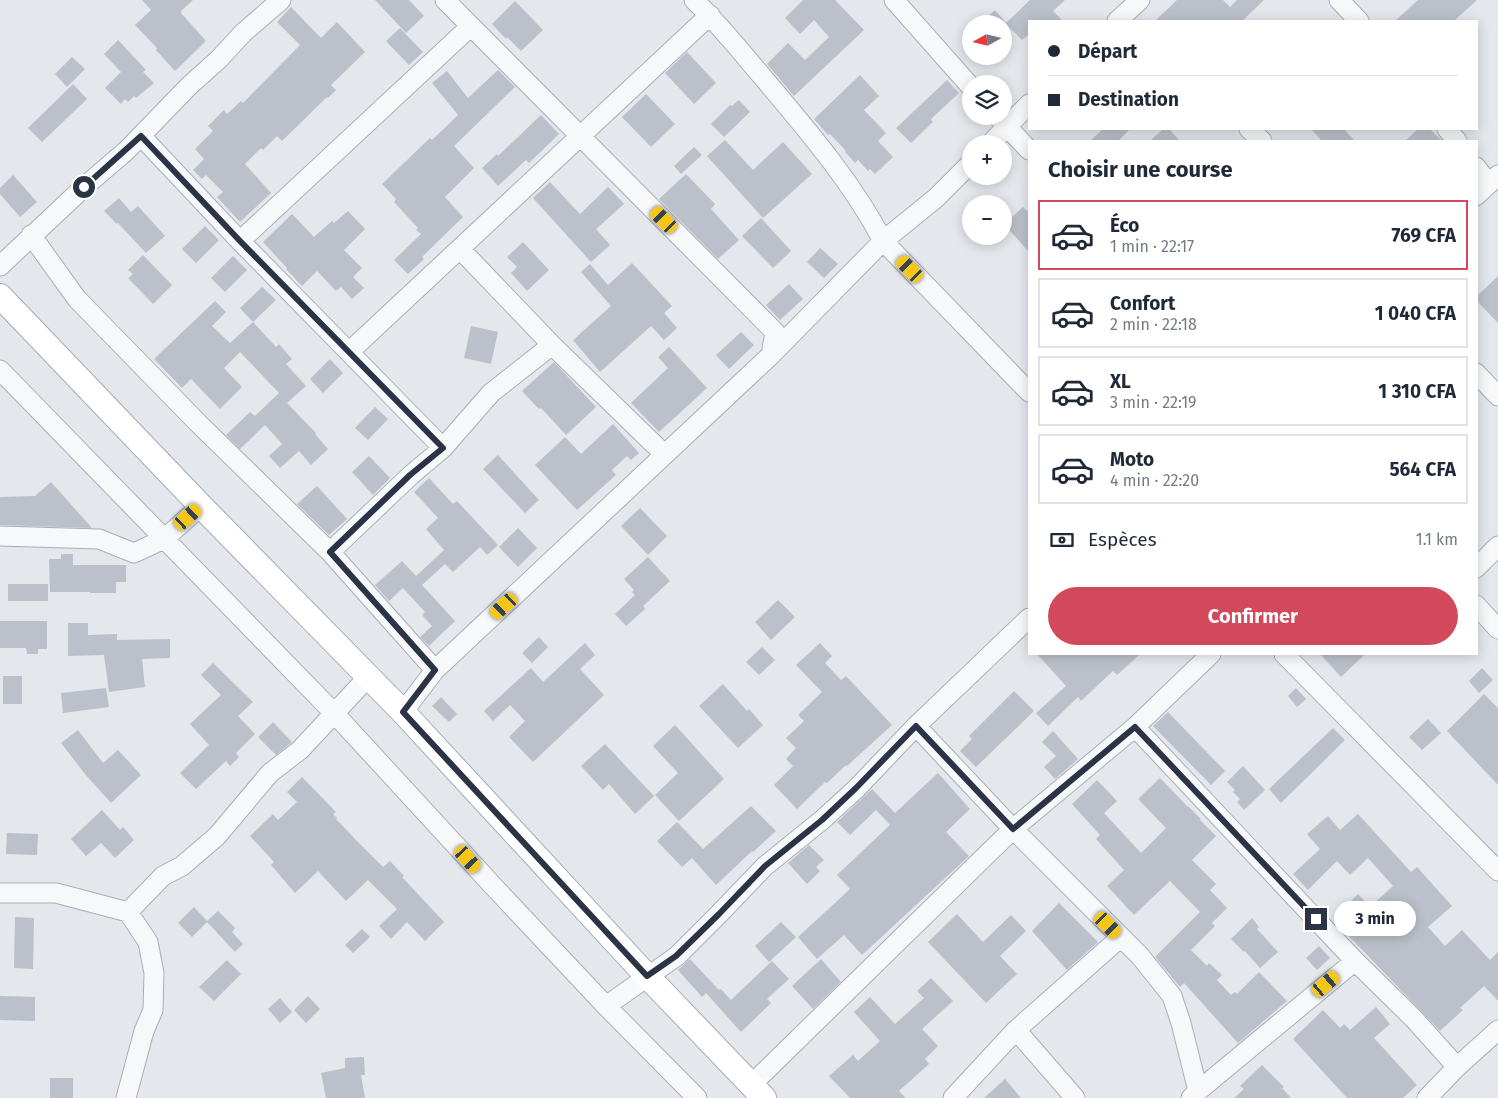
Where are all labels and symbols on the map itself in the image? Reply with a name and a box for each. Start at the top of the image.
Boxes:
north arrow [962,15,1012,65]
route start [73,176,95,198]
car [648,204,679,236]
car [894,253,925,285]
car [171,501,204,533]
car [487,590,520,622]
car [452,843,483,875]
callout: 3 min [1334,902,1416,936]
route end [1305,908,1327,930]
car [1092,909,1123,941]
car [1309,969,1342,999]

